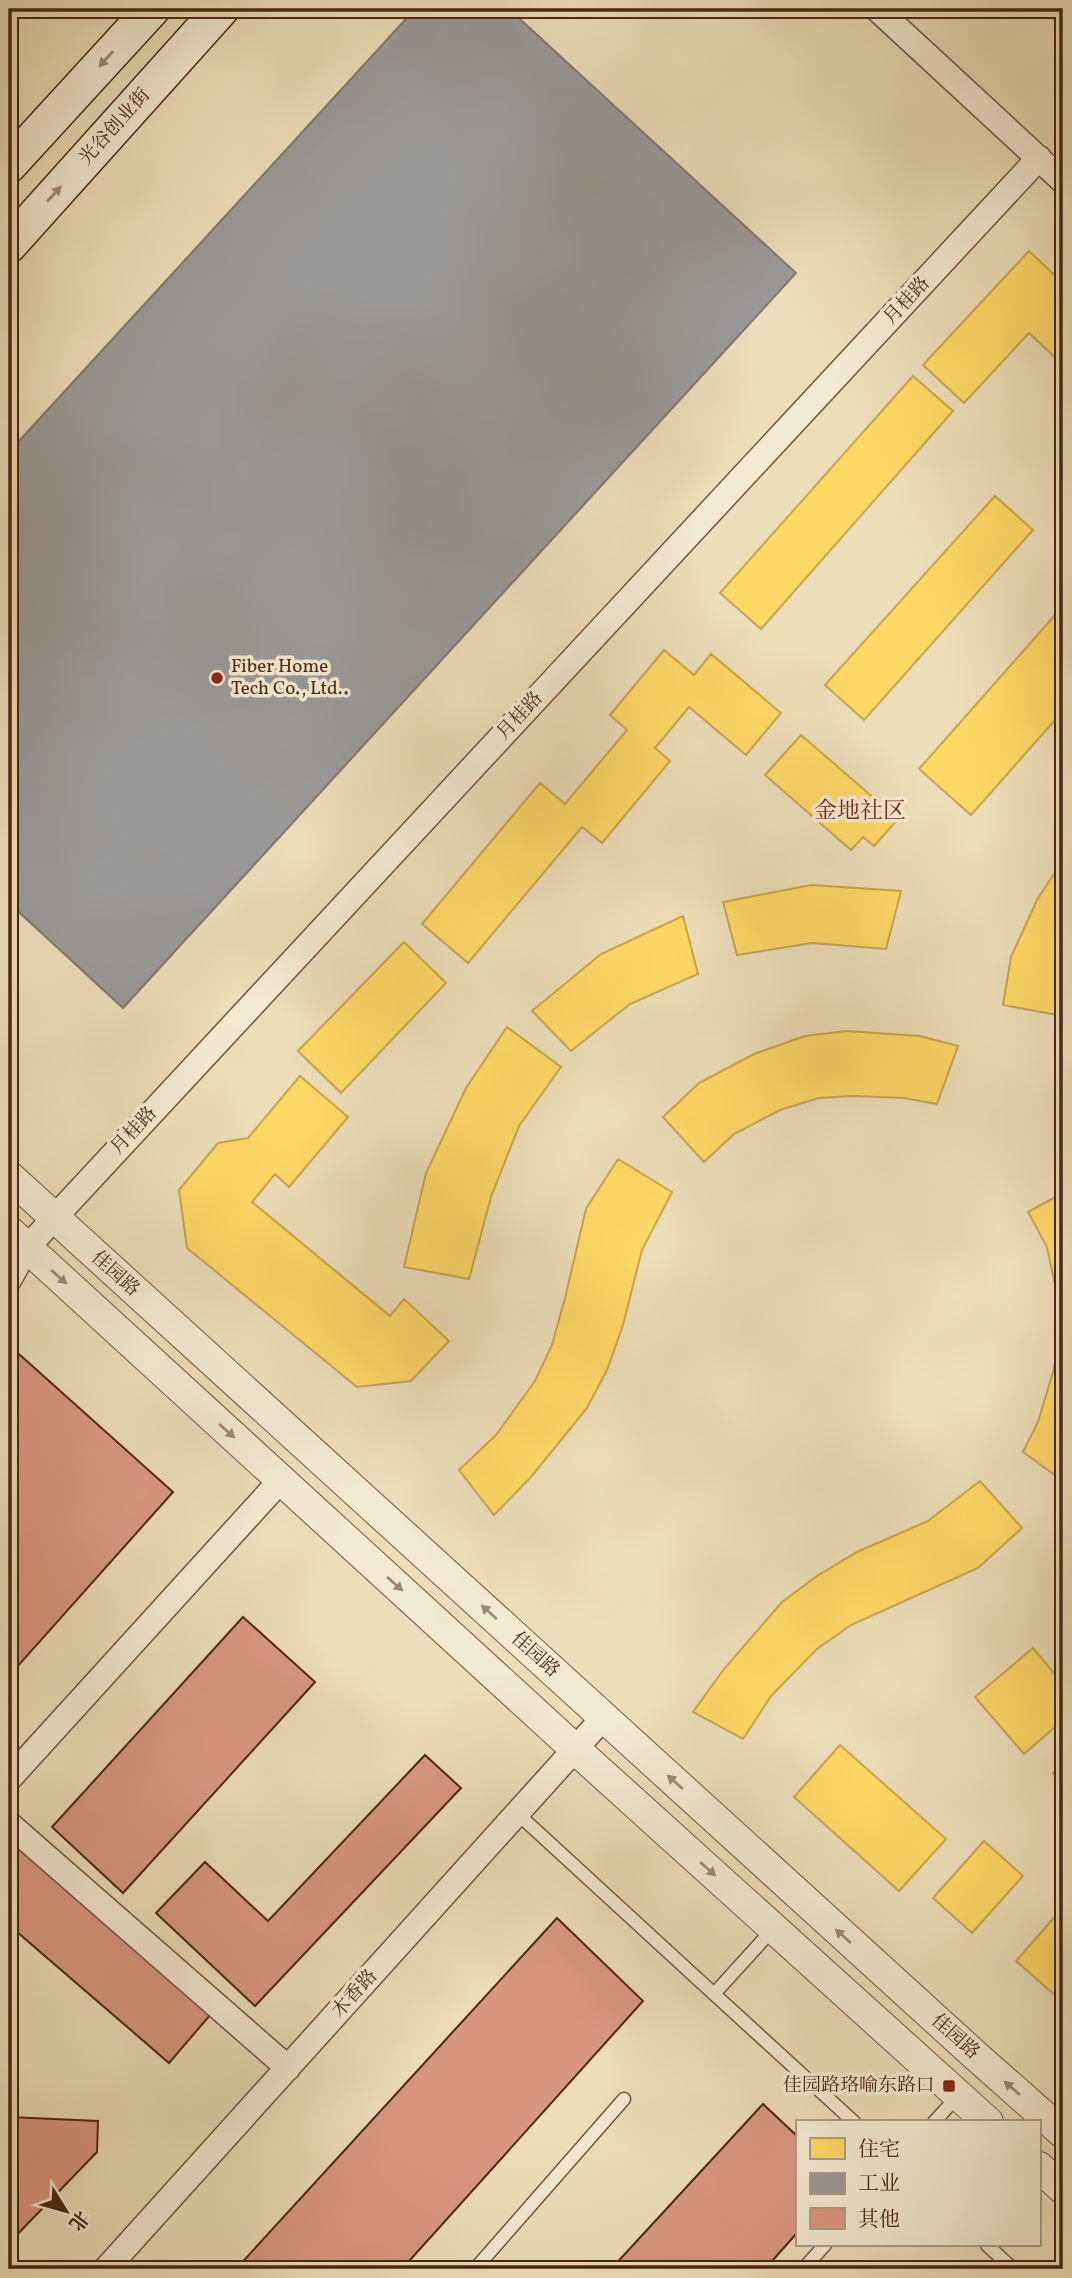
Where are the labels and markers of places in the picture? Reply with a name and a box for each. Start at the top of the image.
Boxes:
place label: Fiber Home Tech Co., Ltd.. [231,654,348,702]
marker: Fiber Home Tech Co., Ltd.. [209,670,225,686]
place label: 佳园路珞喻东路口 [783,2073,935,2099]
marker: 佳园路珞喻东路口 [941,2078,957,2094]

